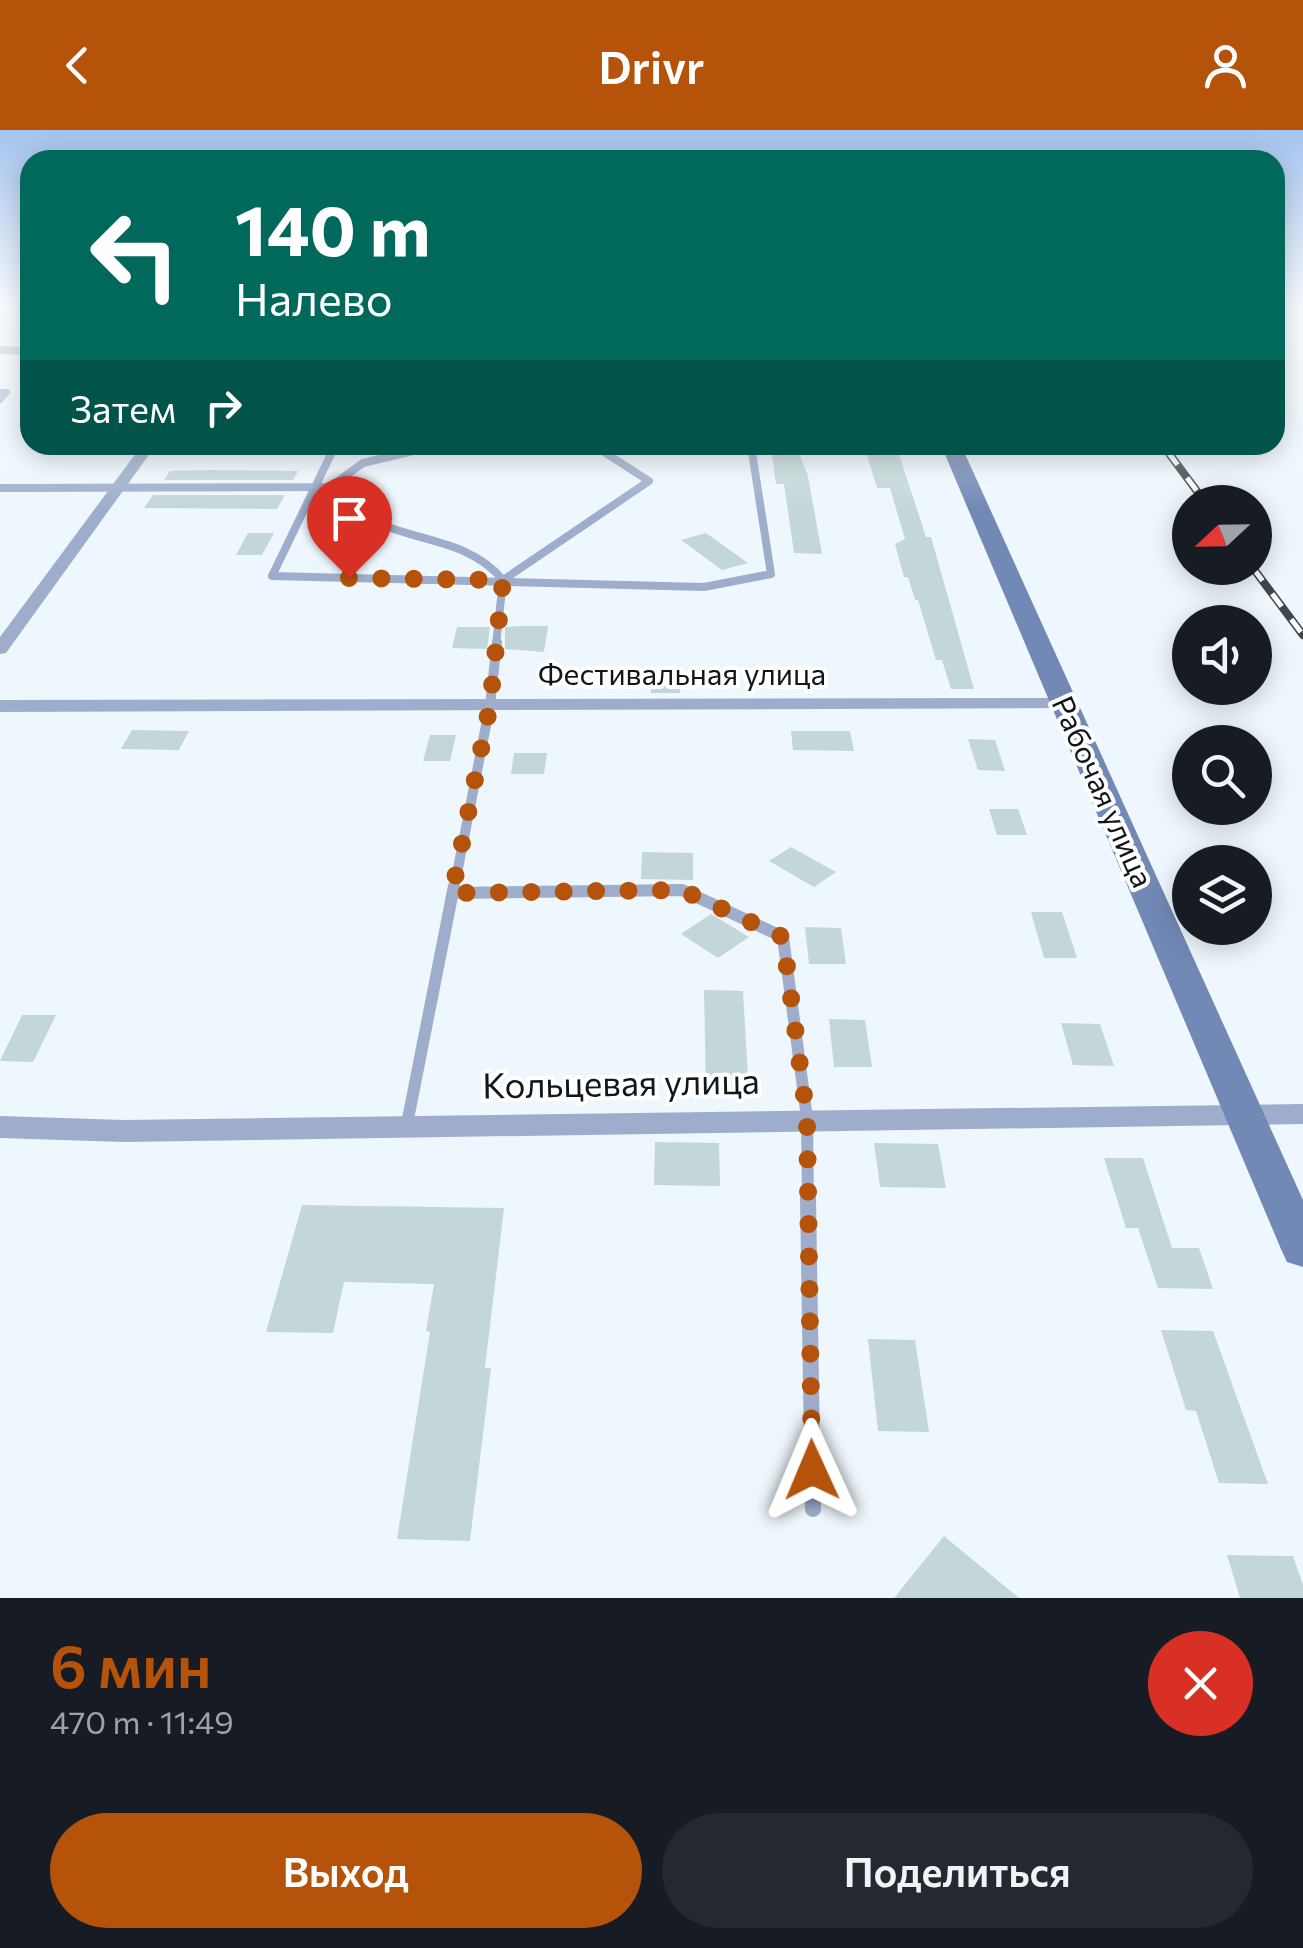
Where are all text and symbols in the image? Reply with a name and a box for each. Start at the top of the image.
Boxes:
icon: back [50,38,105,93]
text: Drivr [599,38,704,93]
icon: person [1198,38,1253,93]
text: 140 m [235,185,431,270]
icon: left [70,190,200,320]
text: Налево [235,270,393,325]
icon: right [196,380,251,435]
text: Затем [70,384,176,431]
pin [307,476,392,579]
north arrow [1172,485,1272,585]
map controls [1172,485,1272,945]
icon: arrive [322,491,377,546]
button: sound [1172,605,1272,705]
street label: Фестивальная улица [538,654,826,691]
street label: Рабочая улица [1046,690,1163,892]
button: search [1172,725,1272,825]
button: layers [1172,845,1272,945]
street label: Кольцевая улица [482,1058,760,1105]
position arrow [760,1418,864,1522]
text: 6 мин [50,1627,212,1700]
button: close [1148,1631,1253,1736]
text: 470 m · 11:49 [50,1701,234,1741]
button: Выход [50,1813,642,1928]
button: Поделиться [662,1813,1253,1928]

